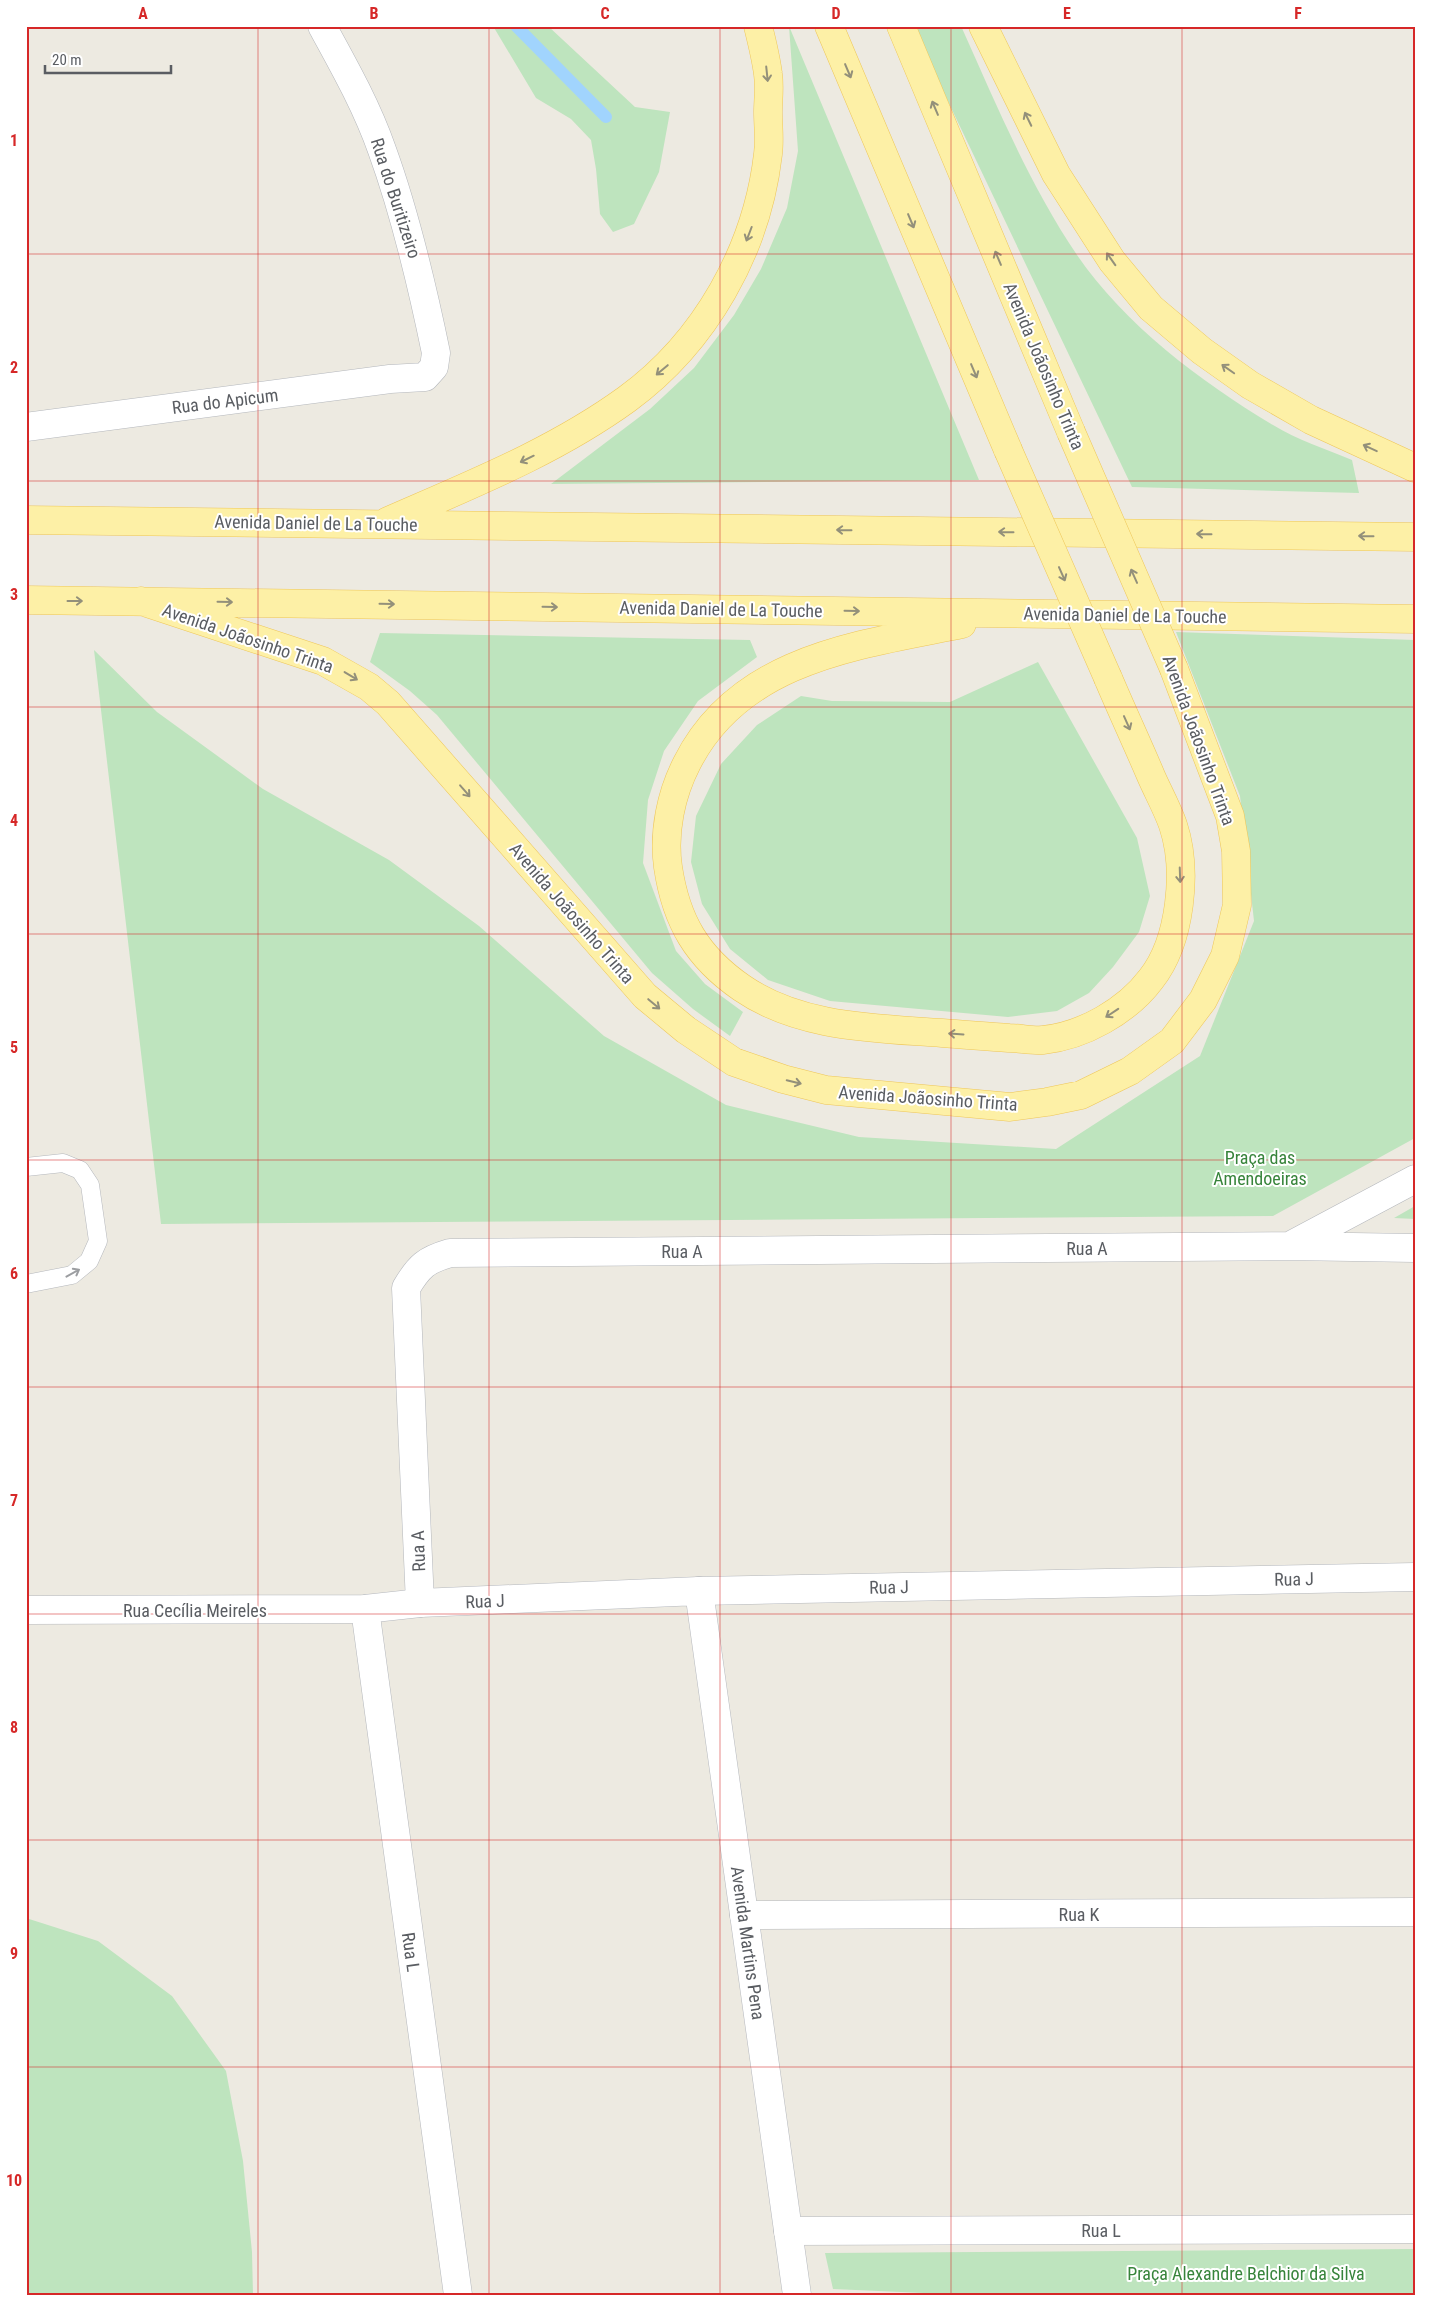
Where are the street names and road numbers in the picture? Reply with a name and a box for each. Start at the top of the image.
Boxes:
street label: Rua do Buritizeiro [367,135,425,261]
street label: Avenida Joãosinho Trinta [999,279,1089,453]
street label: Rua do Apicum [171,384,279,418]
street label: Avenida Daniel de La Touche [214,511,418,535]
street label: Avenida Daniel de La Touche [619,597,823,621]
street label: Avenida Joãosinho Trinta [160,599,336,677]
street label: Avenida Daniel de La Touche [1023,603,1227,627]
street label: Avenida Joãosinho Trinta [1158,652,1240,828]
street label: Avenida Joãosinho Trinta [505,838,639,988]
street label: Avenida Joãosinho Trinta [838,1081,1018,1115]
street label: Rua A [1066,1238,1108,1259]
street label: Rua A [661,1241,703,1262]
street label: Rua A [407,1529,429,1572]
street label: Rua J [1274,1568,1314,1590]
street label: Rua J [869,1576,909,1598]
street label: Rua J [465,1590,505,1612]
street label: Rua Cecília Meireles [123,1600,267,1621]
street label: Avenida Martins Pena [727,1865,769,2021]
street label: Rua K [1059,1904,1100,1925]
street label: Rua L [398,1931,424,1973]
street label: Rua L [1081,2220,1121,2241]

